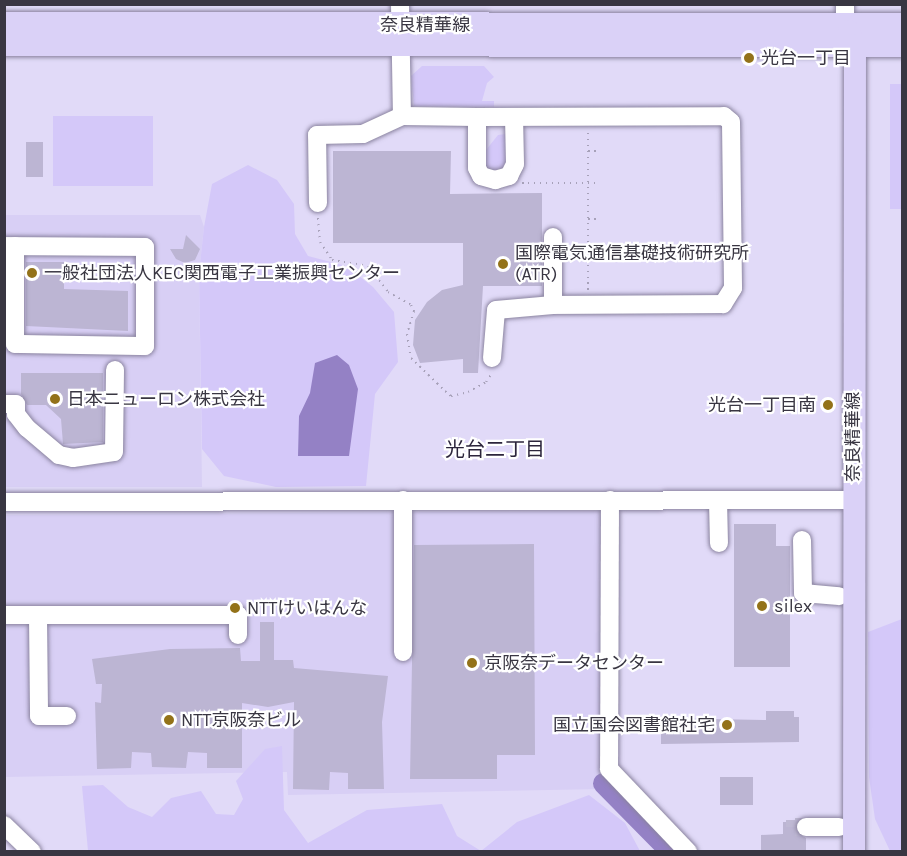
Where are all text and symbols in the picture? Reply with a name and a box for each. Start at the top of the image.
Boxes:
street label: 奈良精華線 [380,14,470,36]
place label: 光台一丁目 [761,47,851,69]
marker: 光台一丁目 [742,51,756,65]
place label: 国際電気通信基礎技術研究所 (ATR) [515,243,749,286]
marker: 国際電気通信基礎技術研究所 (ATR) [496,257,510,271]
place label: 一般社団法人KEC関西電子工業振興センター [44,262,400,284]
marker: 一般社団法人KEC関西電子工業振興センター [25,266,39,280]
place label: 日本ニューロン株式会社 [67,388,265,410]
marker: 日本ニューロン株式会社 [48,392,62,406]
street label: 奈良精華線 [842,392,864,482]
place label: 光台一丁目南 [708,394,816,416]
marker: 光台一丁目南 [821,398,835,412]
district label: 光台二丁目 [445,437,545,461]
place label: silex [774,595,812,617]
place label: NTTけいはんな [247,597,367,619]
marker: silex [755,599,769,613]
marker: NTTけいはんな [228,601,242,615]
place label: 京阪奈データセンター [484,652,664,674]
marker: 京阪奈データセンター [465,656,479,670]
place label: NTT京阪奈ビル [181,709,301,731]
marker: NTT京阪奈ビル [162,713,176,727]
place label: 国立国会図書館社宅 [553,714,715,736]
marker: 国立国会図書館社宅 [720,718,734,732]

